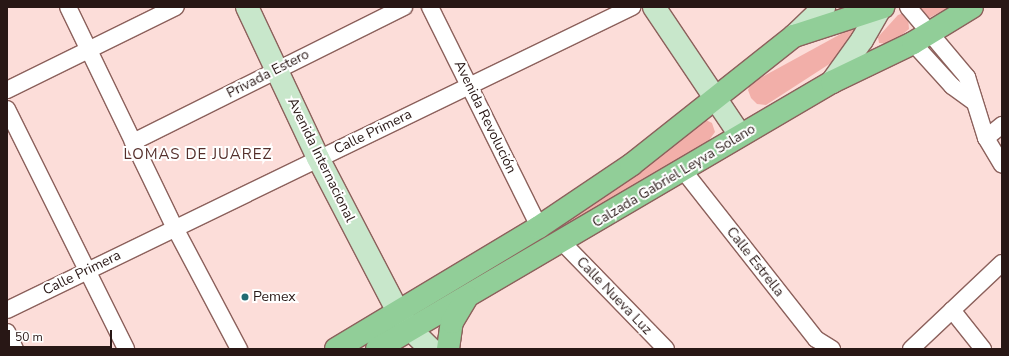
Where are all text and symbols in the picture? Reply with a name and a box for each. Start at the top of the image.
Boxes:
street label: Privada Estero [224,46,312,102]
street label: Avenida Revolución [450,58,520,176]
street label: Avenida Internacional [284,95,358,225]
street label: Calle Primera [331,106,415,158]
street label: Calzada Gabriel Leyva Solano [589,121,759,231]
district label: LOMAS DE JUAREZ [124,146,272,164]
street label: Calle Estrella [723,224,787,300]
street label: Calle Primera [40,247,124,299]
street label: Calle Nueva Luz [573,254,655,338]
place label: Pemex [253,289,296,305]
marker: Pemex [240,292,250,302]
scale bar [10,322,114,348]
text: 50 m [15,329,43,345]

